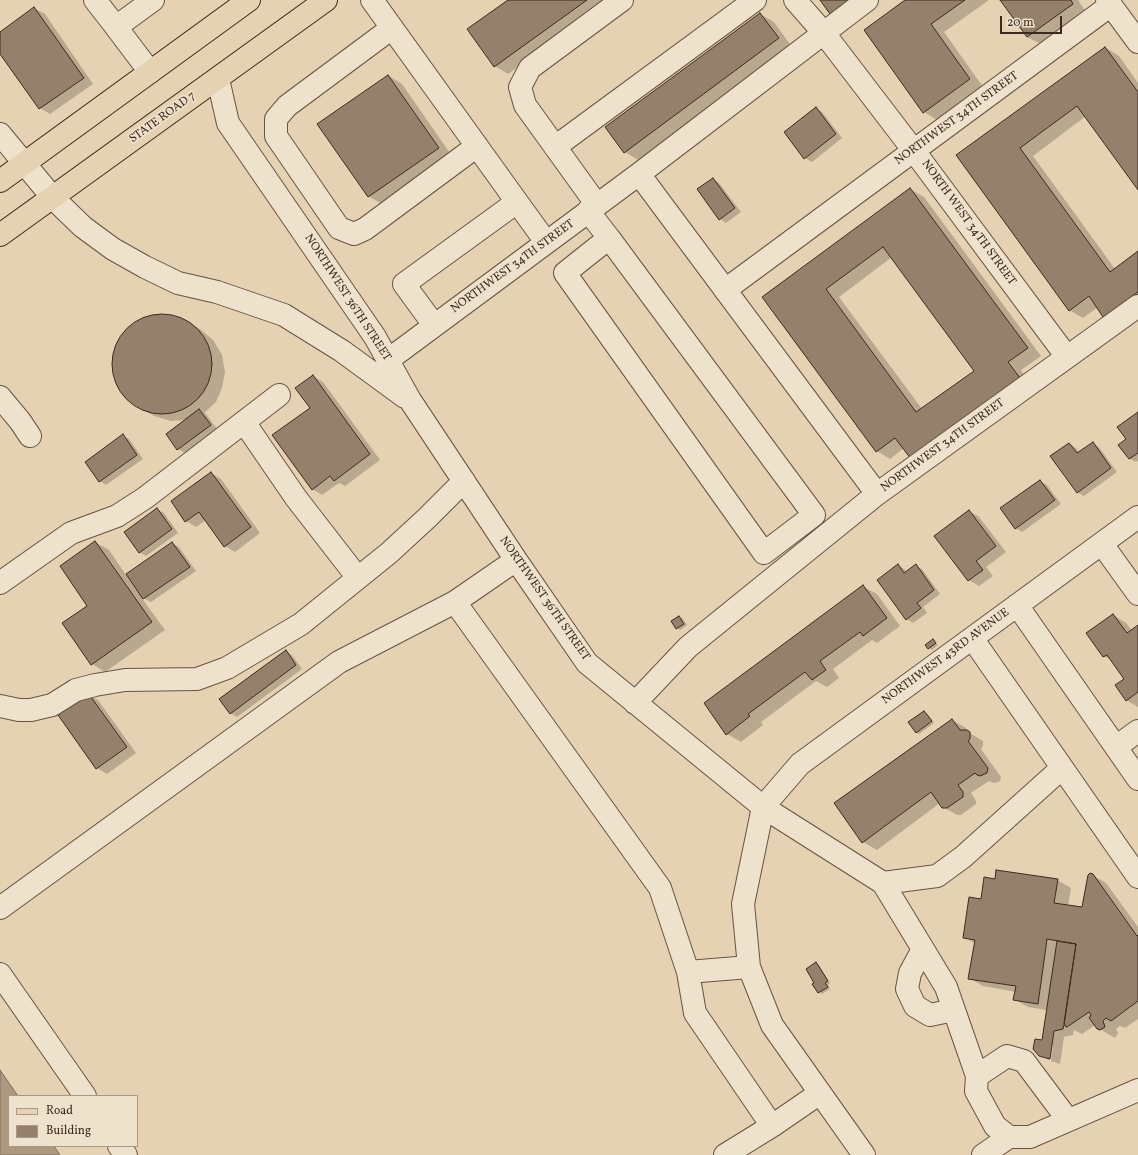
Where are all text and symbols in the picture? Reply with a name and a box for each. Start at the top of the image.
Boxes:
scale bar [1002,8,1064,34]
text: 20 m [1007,15,1034,31]
street label: NORTHWEST 34TH STREET [892,69,1022,169]
street label: STATE ROAD 7 [127,89,199,147]
street label: NORTH WEST 34TH STREET [918,157,1018,289]
street label: NORTHWEST 34TH STREET [448,217,578,317]
street label: NORTHWEST 36TH STREET [301,232,393,364]
street label: NORTHWEST 34TH STREET [878,396,1008,496]
street label: NORTHWEST 36TH STREET [496,534,592,664]
street label: NORTHWEST 43RD AVENUE [879,606,1013,708]
legend [8,1095,138,1147]
text: Road [46,1103,73,1119]
text: Building [46,1123,91,1139]

